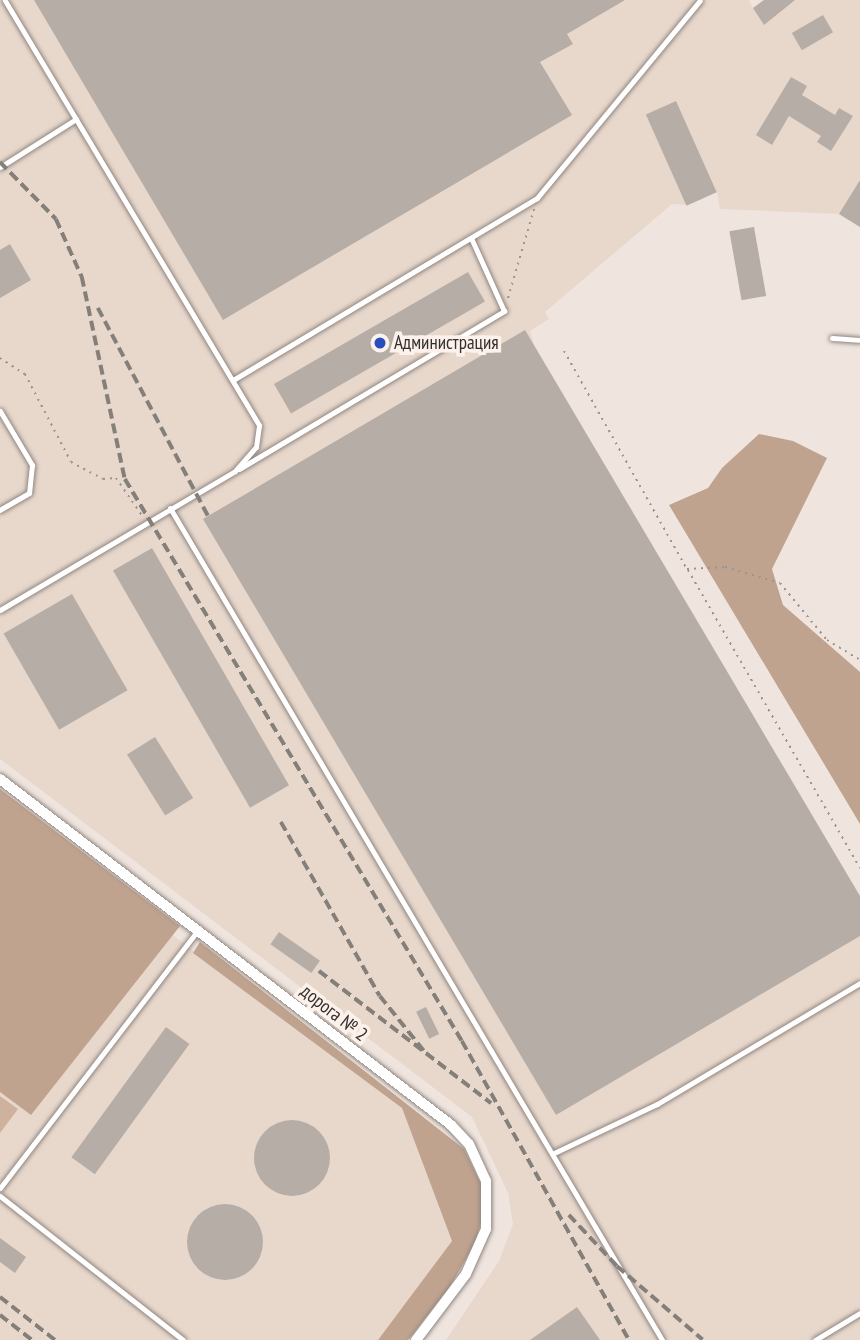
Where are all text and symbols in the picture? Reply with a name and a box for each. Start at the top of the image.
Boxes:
place label: Администрация [394,332,499,354]
marker: Администрация [372,335,388,351]
street label: дорога № 2 [296,980,372,1046]

